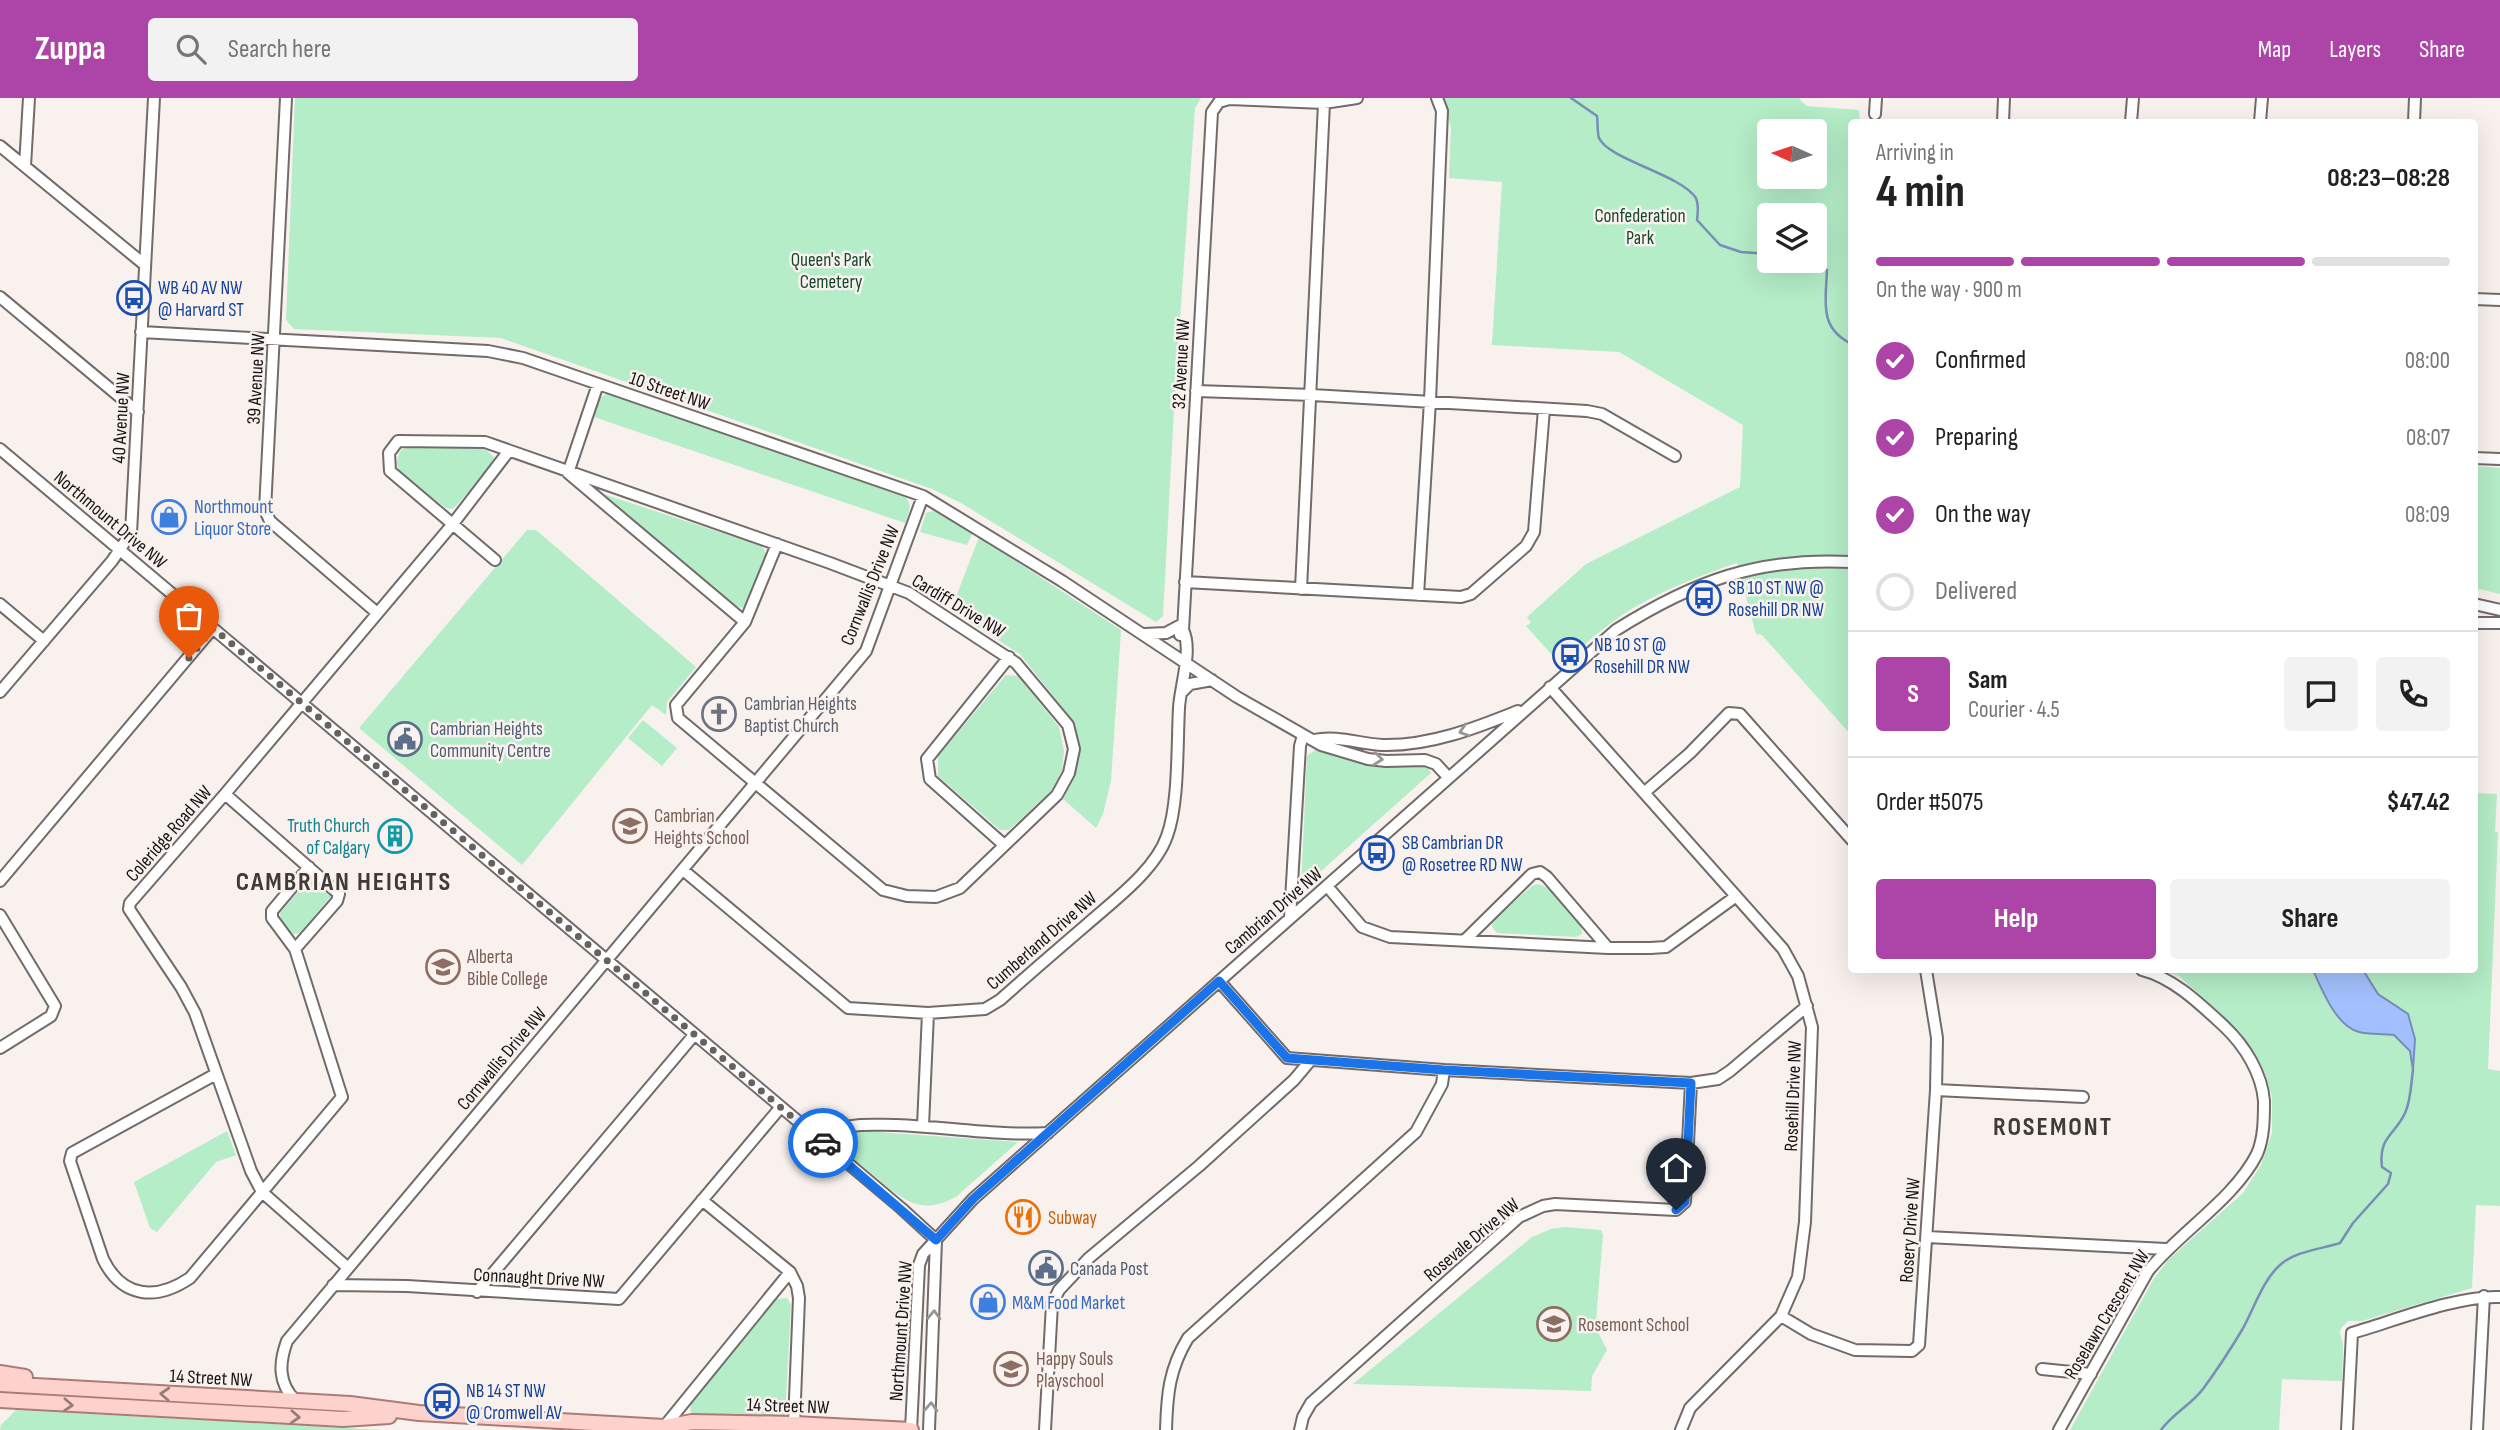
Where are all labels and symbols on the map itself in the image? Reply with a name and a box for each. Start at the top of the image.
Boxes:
north arrow [1757,119,1827,189]
park label: Confederation Park [1594,205,1686,250]
park label: Queen's Park Cemetery [791,249,872,294]
place label: WB 40 AV NW @ Harvard ST [158,277,244,322]
bus stop icon: WB 40 AV NW @ Harvard ST [115,279,153,317]
street label: 32 Avenue NW [1168,318,1195,410]
street label: 39 Avenue NW [243,332,270,425]
street label: 10 Street NW [626,367,713,416]
street label: 40 Avenue NW [108,371,135,464]
street label: Northmount Drive NW [49,466,172,575]
place label: Northmount Liquor Store [194,496,273,541]
shop icon: Northmount Liquor Store [150,498,188,536]
street label: Cornwallis Drive NW [836,522,905,649]
street label: Cardiff Drive NW [907,569,1010,644]
place label: SB 10 ST NW @ Rosehill DR NW [1728,577,1824,622]
bus stop icon: SB 10 ST NW @ Rosehill DR NW [1685,579,1723,617]
pin [159,586,219,658]
place label: NB 10 ST @ Rosehill DR NW [1594,634,1690,679]
bus stop icon: NB 10 ST @ Rosehill DR NW [1551,636,1589,674]
place label: Cambrian Heights Baptist Church [744,693,857,738]
church icon: Cambrian Heights Baptist Church [700,695,738,733]
place label: Cambrian Heights Community Centre [430,718,551,763]
public building icon: Cambrian Heights Community Centre [386,720,424,758]
one-way arrow [1459,723,1471,737]
one-way arrow [1372,752,1384,767]
street label: Coleridge Road NW [121,781,218,887]
place label: Cambrian Heights School [654,805,749,850]
school or university icon: Cambrian Heights School [611,807,649,845]
place label: Truth Church of Calgary [287,815,371,860]
building icon: Truth Church of Calgary [376,817,414,855]
place label: SB Cambrian DR @ Rosetree RD NW [1402,832,1523,877]
bus stop icon: SB Cambrian DR @ Rosetree RD NW [1358,834,1396,872]
street label: Cambrian Drive NW [1220,862,1328,960]
district label: CAMBRIAN HEIGHTS [236,867,452,898]
street label: Cumberland Drive NW [982,887,1102,995]
place label: Alberta Bible College [466,946,548,991]
school or university icon: Alberta Bible College [424,948,462,986]
street label: Cornwallis Drive NW [452,1002,552,1115]
street label: Rosehill Drive NW [1780,1040,1807,1152]
courier [788,1108,858,1178]
district label: ROSEMONT [1993,1112,2113,1143]
pin [1646,1138,1706,1210]
street label: Rosery Drive NW [1895,1176,1926,1283]
street label: Rosevale Drive NW [1420,1193,1525,1287]
restaurant icon: Subway [1004,1198,1042,1236]
place label: Subway [1048,1207,1097,1230]
street label: Roselawn Crescent NW [2060,1246,2155,1383]
public building icon: Canada Post [1027,1249,1065,1287]
place label: Canada Post [1070,1258,1149,1281]
street label: Northmount Drive NW [885,1260,918,1402]
street label: Connaught Drive NW [473,1264,606,1293]
shop icon: M&M Food Market [969,1283,1007,1321]
place label: M&M Food Market [1012,1292,1125,1315]
school or university icon: Rosemont School [1535,1305,1573,1343]
one-way arrow [926,1310,941,1321]
place label: Rosemont School [1578,1314,1689,1337]
place label: Happy Souls Playschool [1036,1348,1113,1393]
school or university icon: Happy Souls Playschool [992,1350,1030,1388]
street label: 14 Street NW [169,1365,253,1392]
place label: NB 14 ST NW @ Cromwell AV [466,1380,562,1425]
bus stop icon: NB 14 ST NW @ Cromwell AV [423,1382,461,1420]
one-way arrow [159,1386,170,1401]
street label: 14 Street NW [746,1394,830,1419]
one-way arrow [63,1397,74,1412]
one-way arrow [923,1401,938,1412]
one-way arrow [290,1409,301,1424]

